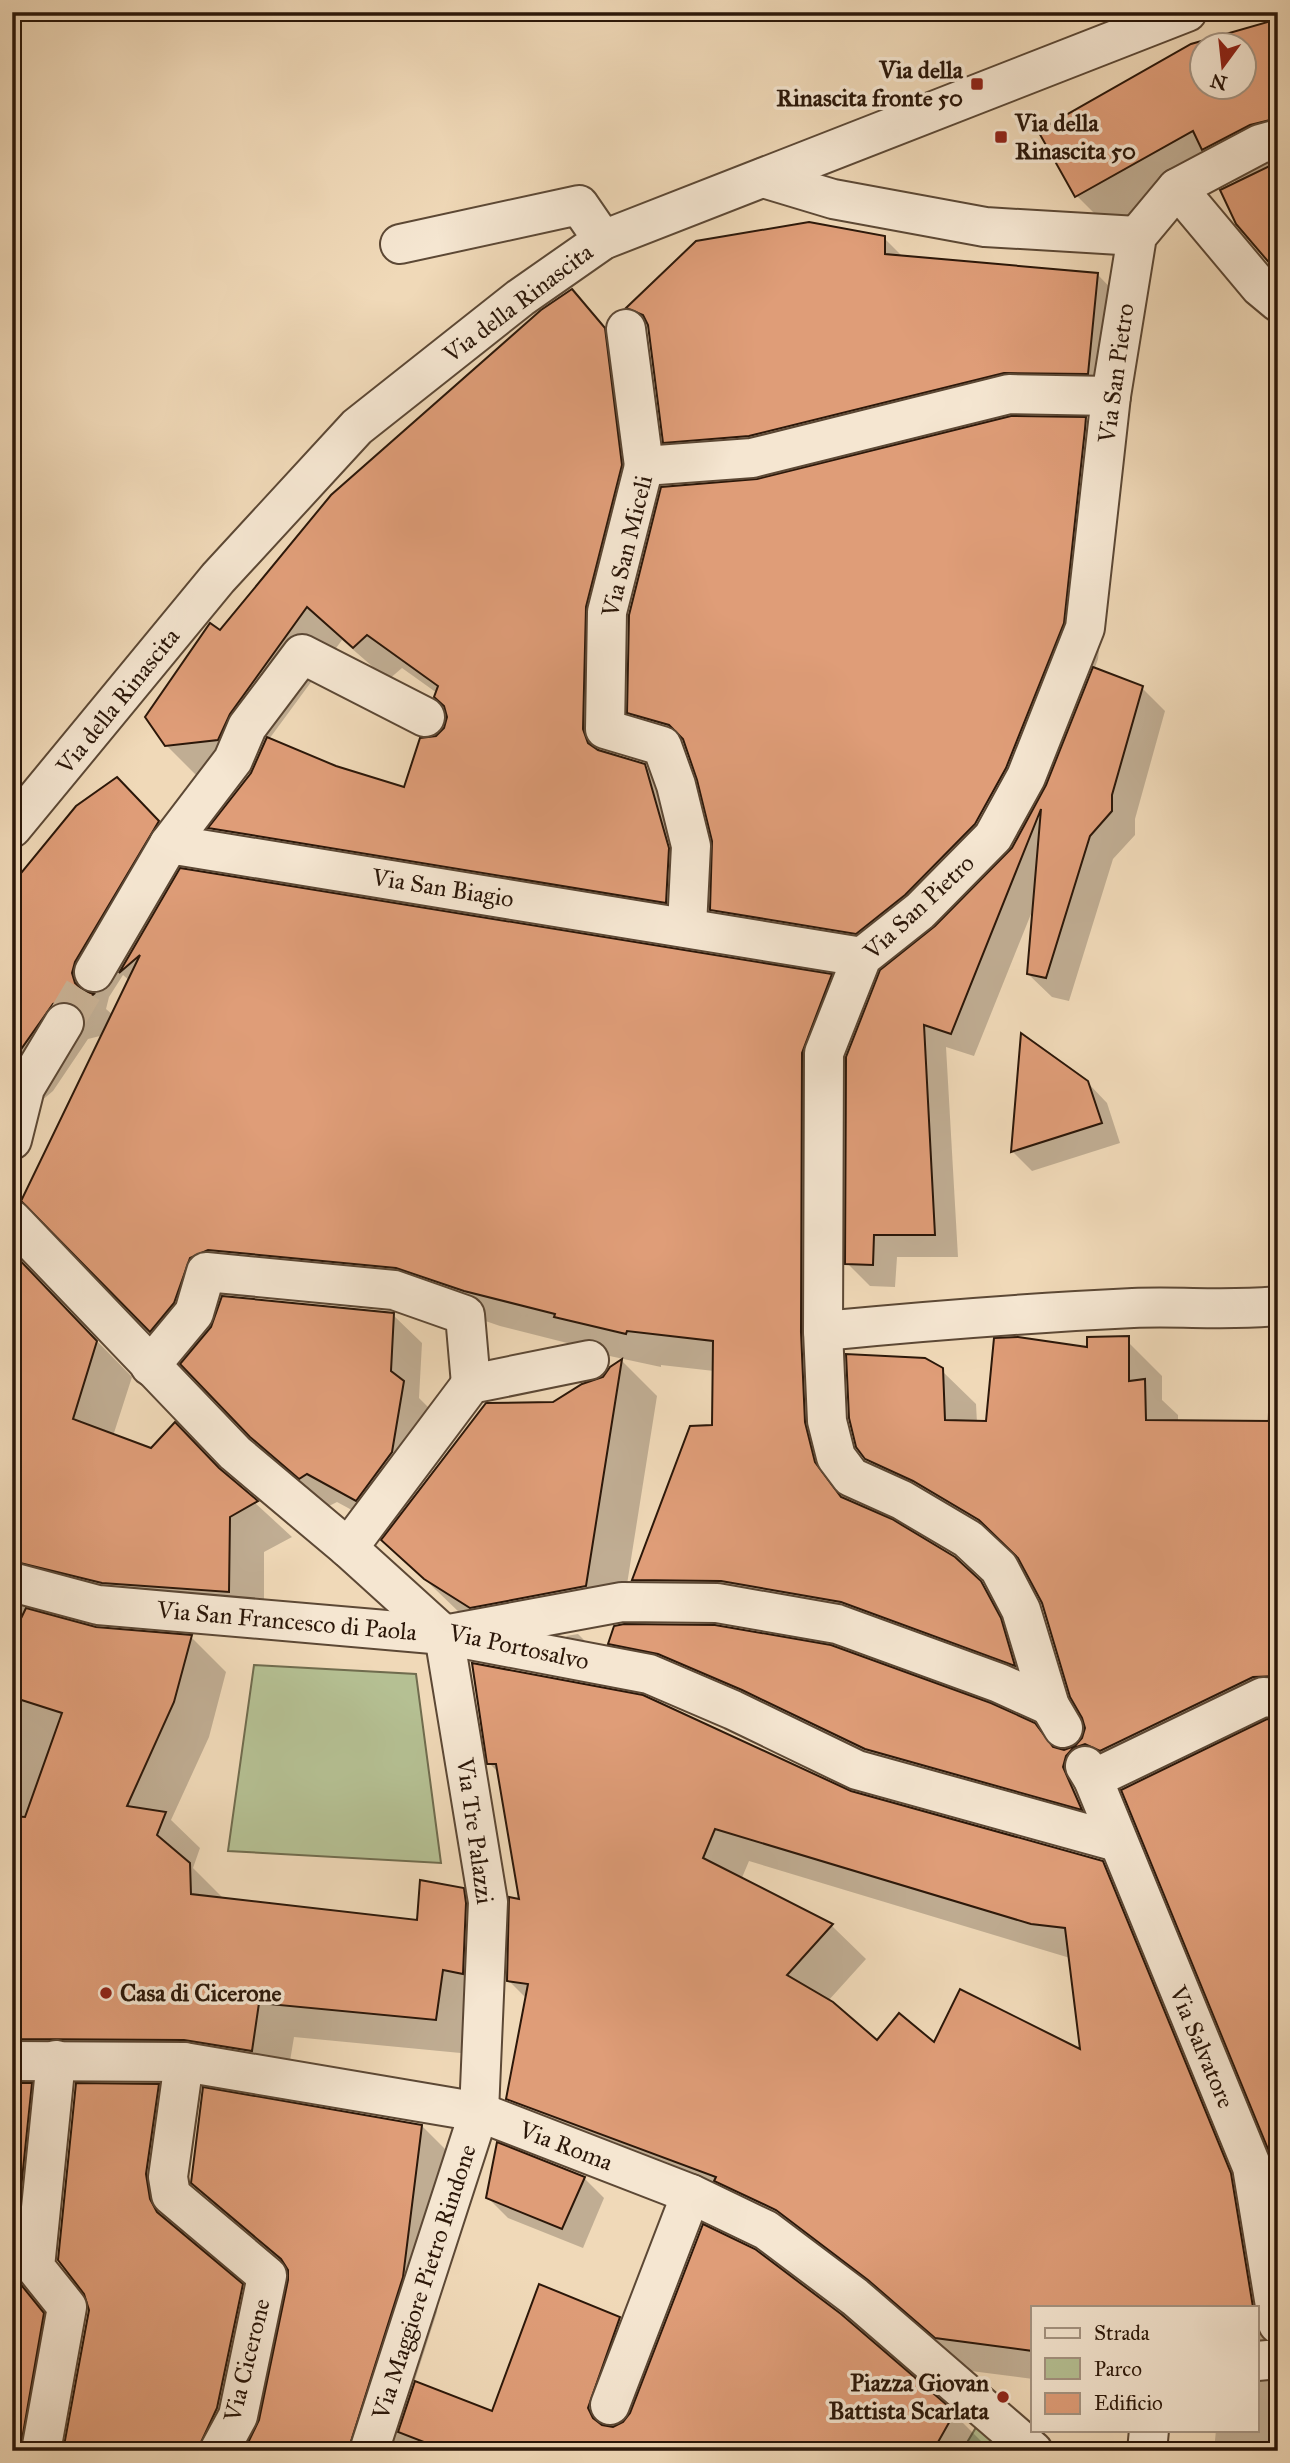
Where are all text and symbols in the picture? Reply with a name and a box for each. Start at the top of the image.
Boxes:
north arrow [1188,32,1258,102]
place label: Via della Rinascita fronte 50 [776,55,964,113]
text: N [1208,69,1229,95]
marker: Via della Rinascita fronte 50 [969,76,985,92]
place label: Via della Rinascita 50 [1014,108,1136,166]
marker: Via della Rinascita 50 [993,129,1009,145]
street label: Via della Rinascita [436,236,599,370]
street label: Via San Pietro [1091,301,1141,446]
street label: Via San Miceli [595,472,659,621]
street label: Via della Rinascita [49,621,187,781]
street label: Via San Pietro [857,848,981,967]
street label: Via San Biagio [369,862,516,914]
street label: Via San Francesco di Paola [155,1595,419,1647]
street label: Via Portosalvo [445,1617,592,1676]
street label: Via Tre Palazzi [450,1755,500,1906]
place label: Casa di Cicerone [120,1978,281,2008]
street label: Via Salvatore [1162,1980,1241,2113]
marker: Casa di Cicerone [98,1985,114,2001]
street label: Via Roma [514,2114,618,2178]
street label: Via Maggiore Pietro Rindone [365,2141,483,2424]
street label: Via Cicerone [217,2295,277,2426]
legend [1031,2306,1258,2432]
text: Strada [1094,2320,1150,2346]
text: Parco [1094,2356,1142,2382]
place label: Piazza Giovan Battista Scarlata [829,2368,990,2426]
marker: Piazza Giovan Battista Scarlata [995,2389,1011,2405]
text: Edificio [1094,2390,1163,2416]

